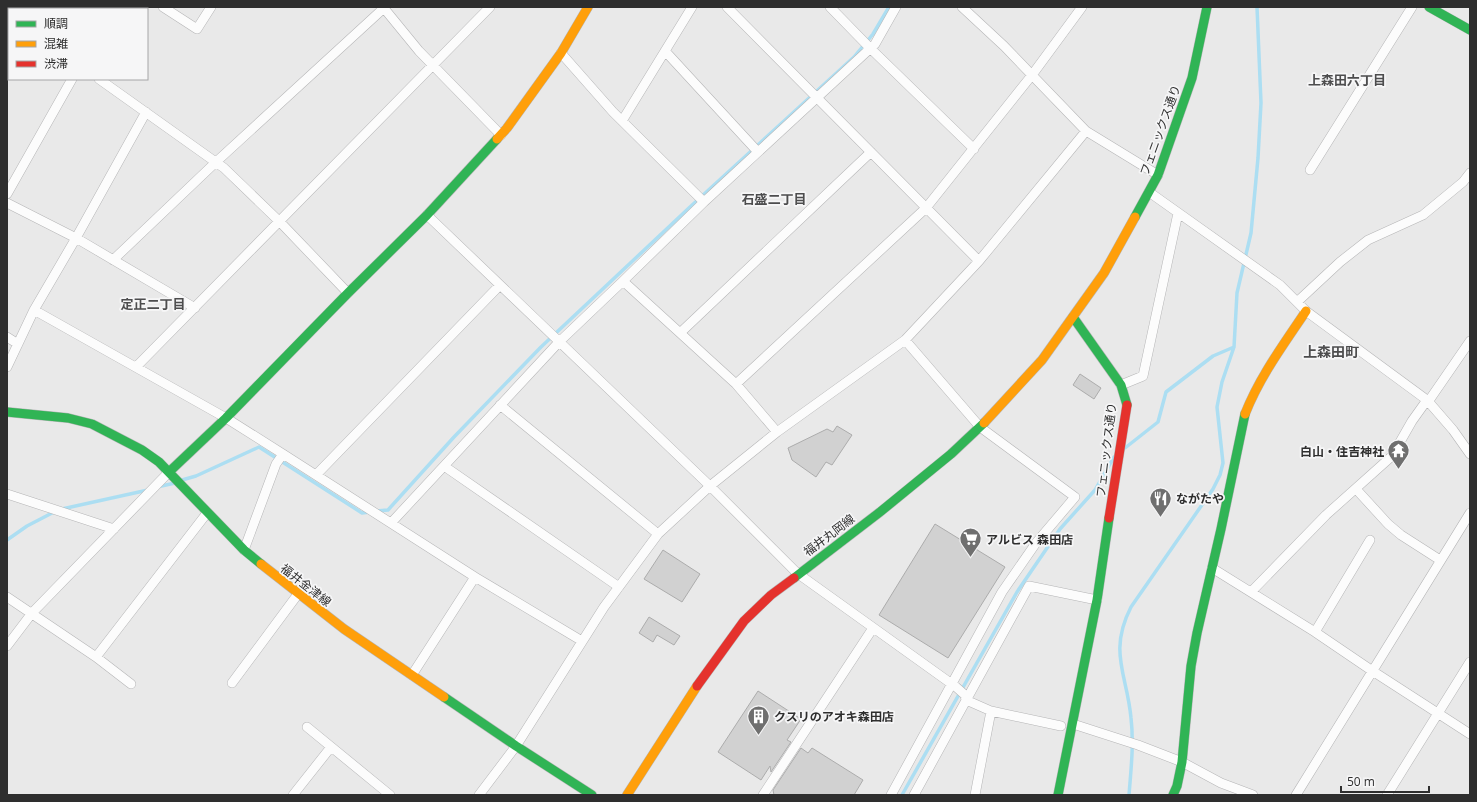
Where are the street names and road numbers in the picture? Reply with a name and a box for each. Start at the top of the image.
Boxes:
street label: フェニックス通り [1136,82,1184,178]
street label: フェニックス通り [1092,401,1120,499]
street label: 福井丸岡線 [800,510,858,560]
street label: 福井金津線 [277,560,335,610]

